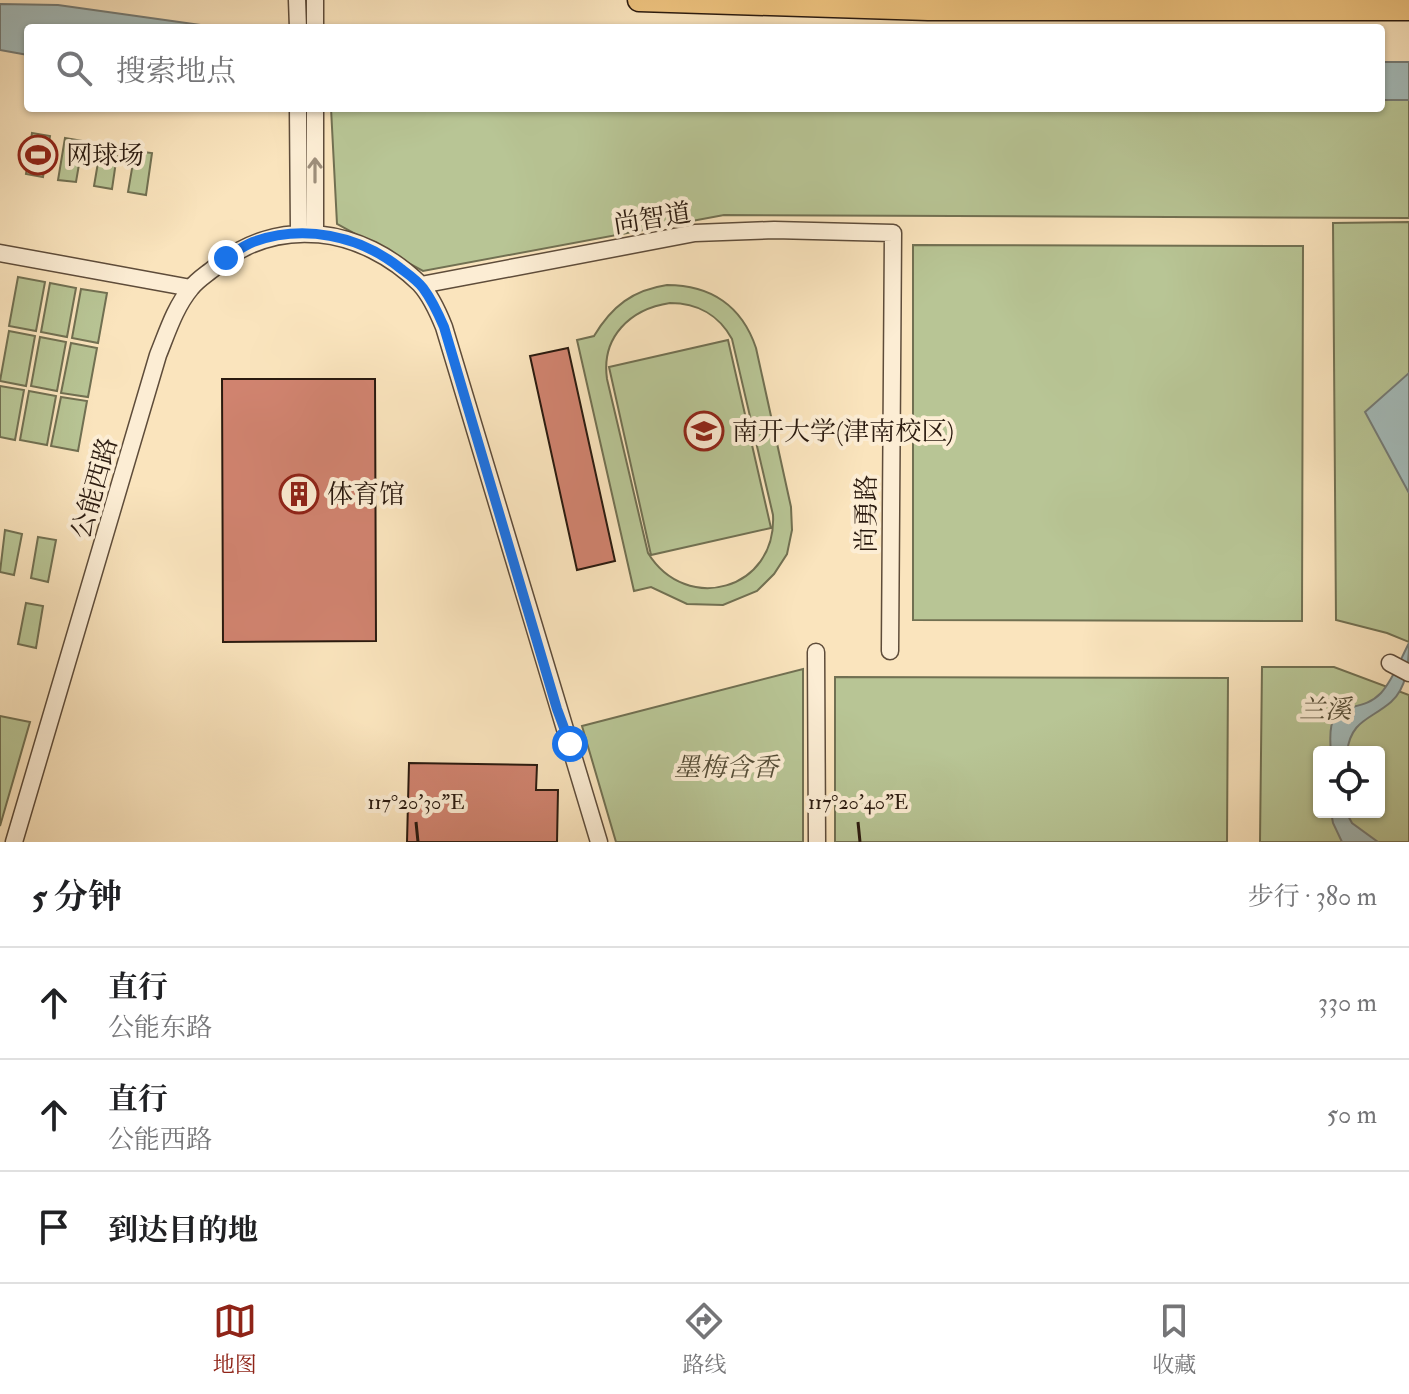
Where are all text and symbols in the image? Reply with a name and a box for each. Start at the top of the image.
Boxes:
search box [24,24,1385,112]
icon: search [52,46,96,90]
text: 搜索地点 [116,53,236,90]
sports icon: 网球场 [17,134,59,176]
place label: 网球场 [66,140,144,172]
one-way arrow [307,157,323,184]
street label: 尚智道 [611,197,693,241]
route end [208,240,244,276]
school or university icon: 南开大学(津南校区) [683,410,725,452]
place label: 南开大学(津南校区) [732,416,954,448]
street label: 公能西路 [65,434,125,543]
building icon: 体育馆 [278,473,320,515]
street label: 尚勇路 [851,475,883,553]
place label: 体育馆 [327,479,405,511]
park label: 兰溪 [1299,694,1354,726]
route start [552,726,588,762]
map controls [1313,746,1385,818]
button: locate [1313,746,1385,818]
park label: 墨梅含香 [674,752,781,784]
text: 117°20'30"E [367,790,465,815]
text: 117°20'40"E [808,790,908,815]
text: 5 分钟 [32,876,122,919]
text: 步行 · 380 m [1248,881,1377,913]
text: 直行 [108,969,168,1006]
icon: ahead [32,981,76,1025]
text: 330 m [1318,987,1377,1019]
text: 公能东路 [108,1012,212,1044]
text: 直行 [108,1081,168,1118]
icon: ahead [32,1093,76,1137]
text: 50 m [1327,1099,1377,1131]
text: 公能西路 [108,1124,212,1156]
icon: arrive [32,1205,76,1249]
text: 到达目的地 [108,1212,258,1249]
tab: 地图 [213,1299,257,1379]
tab: 路线 [682,1299,726,1379]
tab: 收藏 [1152,1299,1196,1379]

